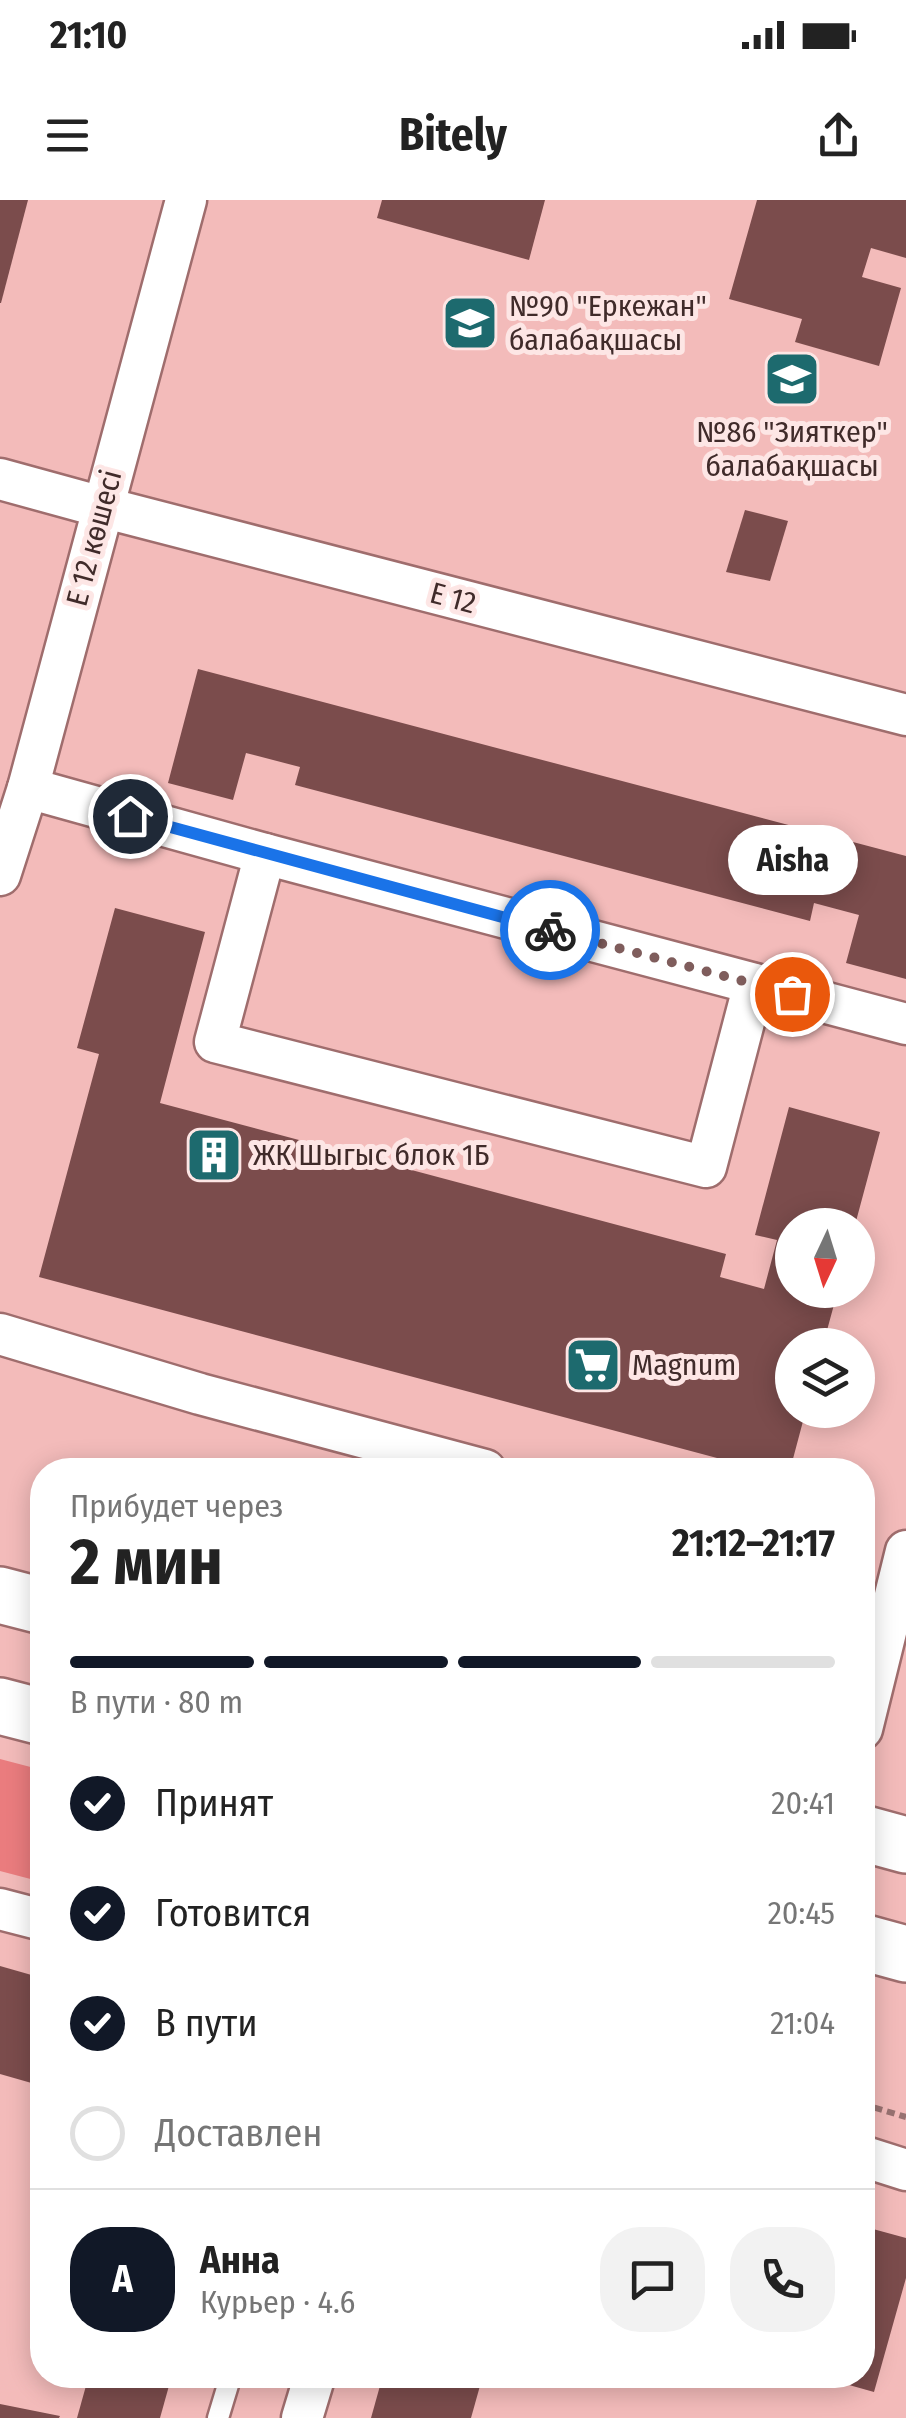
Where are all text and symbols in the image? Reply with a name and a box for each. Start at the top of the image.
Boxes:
text: 21:10 [50,12,127,58]
icon: menu [40,108,95,163]
text: Bitely [399,108,507,162]
icon: share [811,108,866,163]
place label: №90 "Еркежан" балабақшасы [509,288,707,358]
school or university icon: №90 "Еркежан" балабақшасы [440,293,500,353]
school or university icon: №86 "Зияткер" балабақшасы [762,349,822,409]
place label: №86 "Зияткер" балабақшасы [696,414,888,484]
street label: Е 12 көшесі [59,466,129,610]
street label: E 12 [426,575,480,621]
pin [88,774,173,859]
icon: home [103,789,158,844]
callout: Aisha [727,824,857,894]
text: Aisha [757,841,829,879]
courier [500,880,600,980]
icon: bike [523,903,578,958]
pin [750,952,835,1037]
icon: bag [765,967,820,1022]
building icon: ЖК Шыгыс блок 1Б [184,1125,244,1185]
place label: ЖК Шыгыс блок 1Б [253,1137,490,1173]
north arrow [775,1208,875,1308]
map controls [775,1208,875,1428]
button: layers [775,1328,875,1428]
supermarket icon: Magnum [563,1335,623,1395]
place label: Magnum [632,1347,736,1383]
text: Прибудет через [70,1487,283,1525]
text: 21:12–21:17 [672,1520,835,1566]
text: 2 мин [70,1523,223,1601]
text: В пути · 80 m [70,1683,243,1721]
icon: check [70,1776,125,1831]
text: Принят [155,1780,273,1826]
text: 20:41 [771,1784,835,1822]
icon: check [70,1886,125,1941]
text: Готовится [155,1890,311,1936]
text: 20:45 [768,1894,835,1932]
icon: check [70,1996,125,2051]
text: В пути [155,2000,258,2046]
text: 21:04 [770,2004,835,2042]
text: Доставлен [155,2110,322,2156]
button: chat [600,2227,705,2332]
button: phone [730,2227,835,2332]
text: Анна [200,2237,280,2283]
text: А [112,2256,133,2302]
text: Курьер · 4.6 [200,2283,355,2321]

